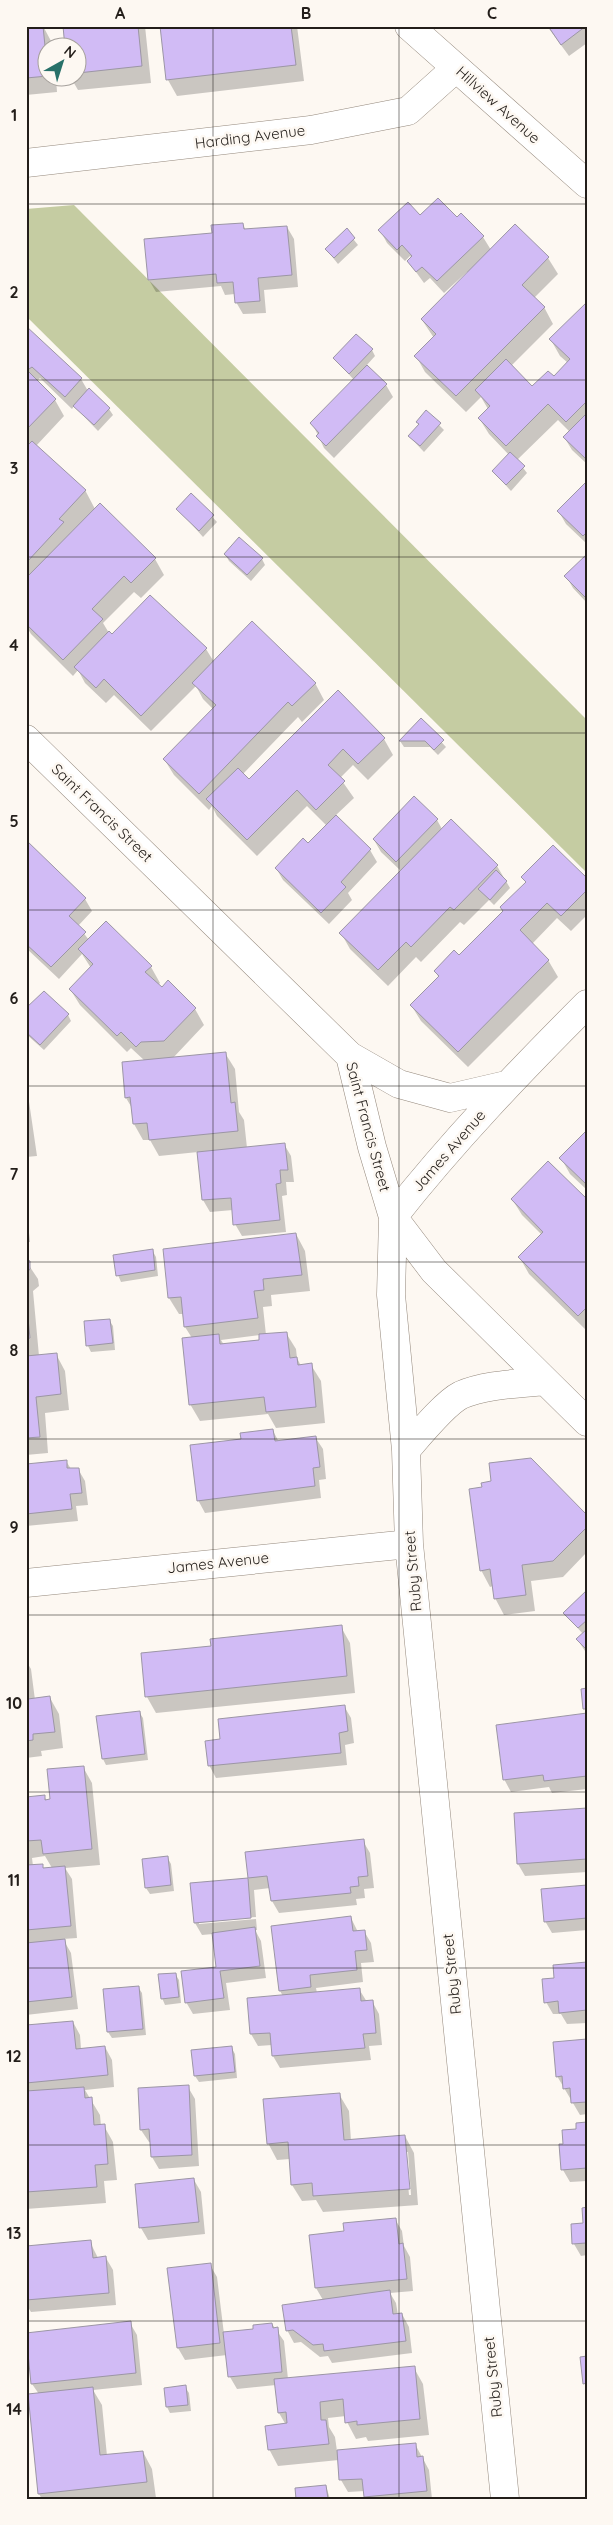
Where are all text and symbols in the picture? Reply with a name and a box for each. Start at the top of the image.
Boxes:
text: A [115,3,126,23]
text: B [301,3,311,23]
text: C [487,3,497,23]
north arrow [38,38,88,88]
text: N [61,42,80,62]
street label: Hillview Avenue [452,62,544,147]
text: 1 [11,105,17,125]
street label: Harding Avenue [194,120,306,153]
text: 2 [9,282,19,302]
text: 3 [10,458,18,478]
text: 4 [9,635,19,655]
street label: Saint Francis Street [48,759,157,866]
text: 5 [9,811,19,831]
text: 6 [10,988,19,1008]
street label: Saint Francis Street [342,1060,395,1194]
street label: James Avenue [408,1106,489,1195]
text: 7 [10,1164,19,1184]
text: 8 [10,1340,19,1360]
text: 9 [9,1517,19,1537]
street label: Ruby Street [400,1530,426,1612]
street label: James Avenue [166,1548,270,1577]
text: 10 [6,1693,22,1713]
text: 11 [8,1870,20,1890]
street label: Ruby Street [438,1933,465,2015]
text: 12 [6,2046,22,2066]
text: 13 [7,2223,21,2243]
street label: Ruby Street [479,2336,506,2418]
text: 14 [6,2399,22,2419]

